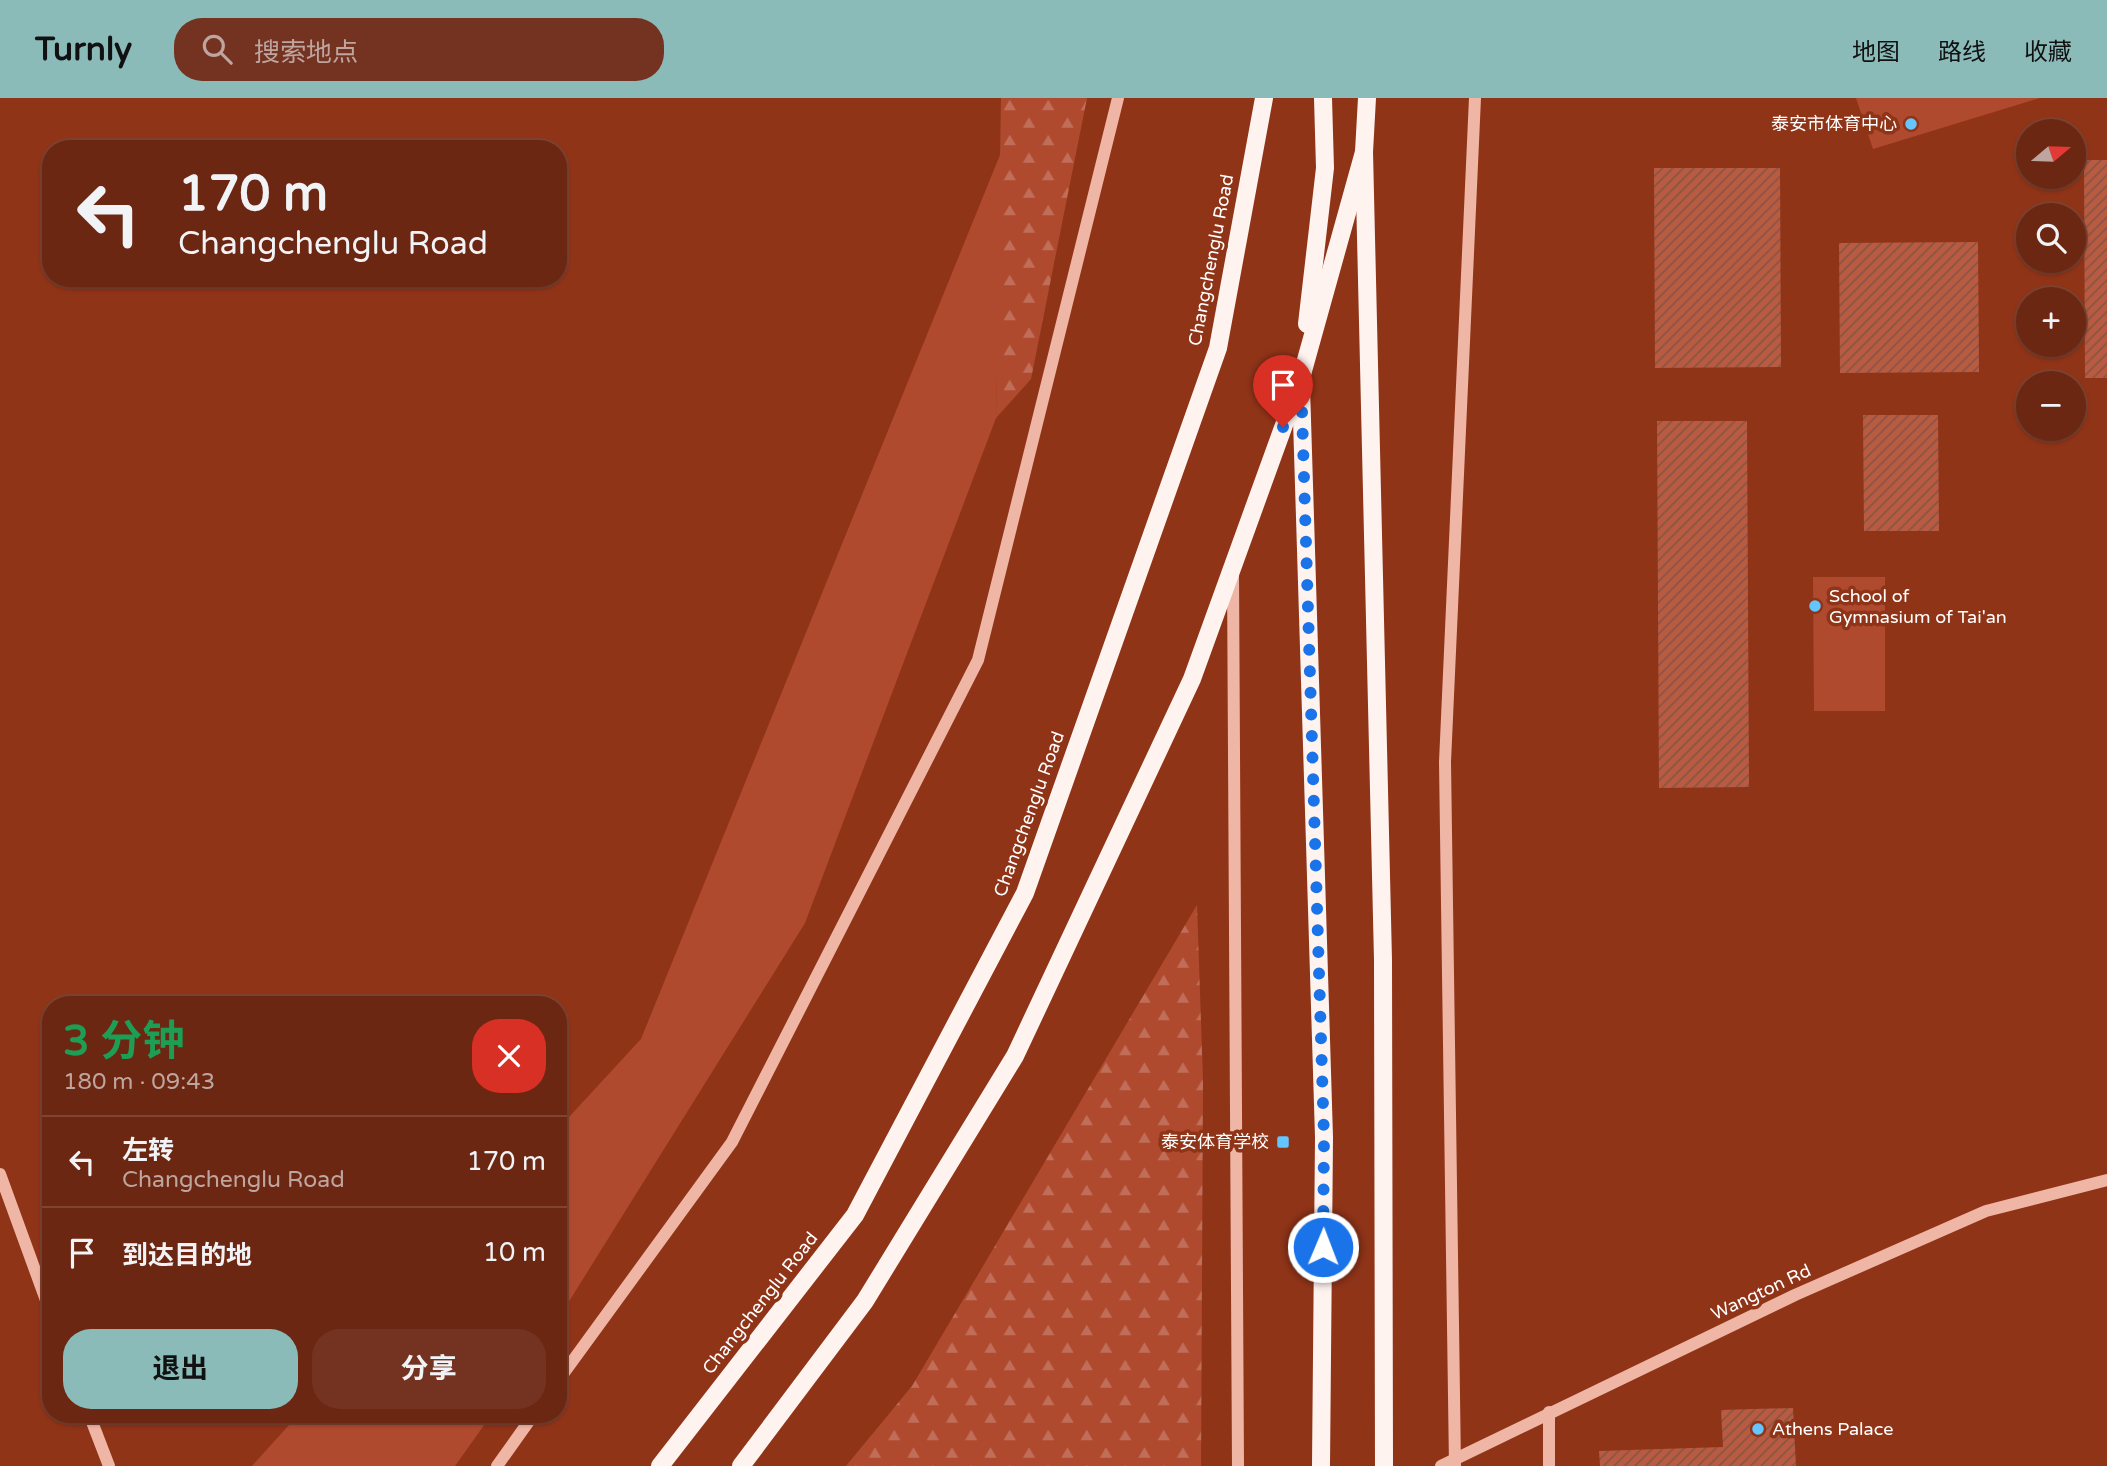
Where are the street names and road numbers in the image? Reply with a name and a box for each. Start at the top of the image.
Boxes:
street label: Changchenglu Road [1184,172,1238,348]
street label: Changchenglu Road [989,728,1069,900]
street label: Changchenglu Road [698,1228,822,1378]
street label: Wangton Rd [1708,1259,1814,1325]

